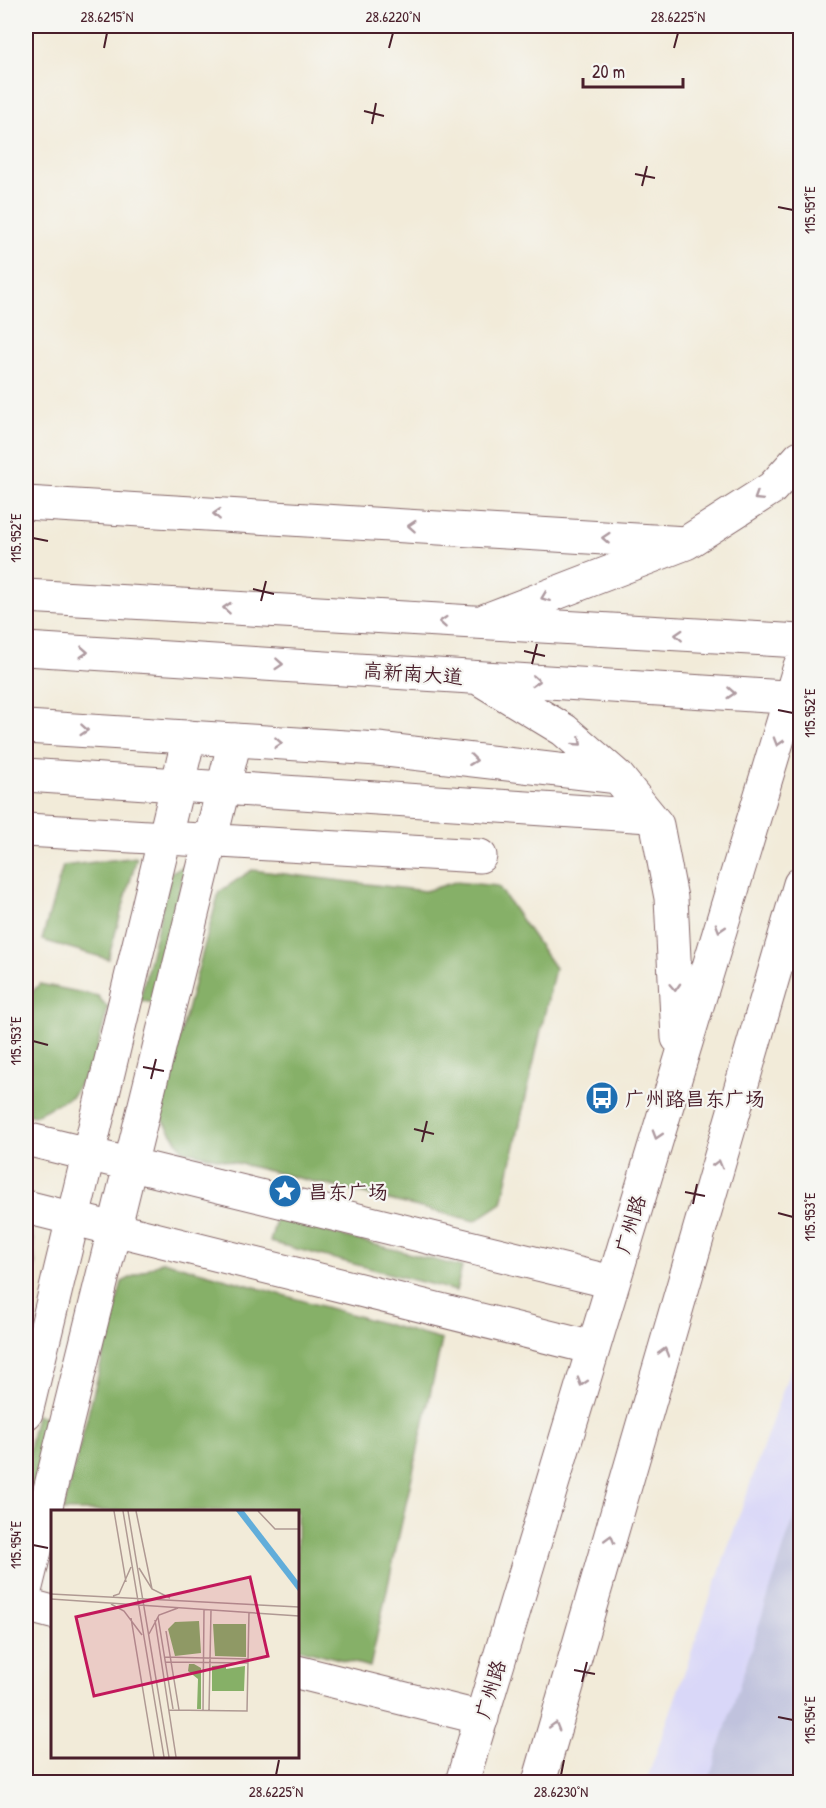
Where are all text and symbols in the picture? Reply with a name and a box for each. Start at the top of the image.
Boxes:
text: 28.6215°N [81,6,134,27]
text: 28.6220°N [366,6,420,27]
text: 28.6225°N [651,6,705,27]
scale bar [583,51,684,89]
text: 20 m [592,59,625,84]
text: 115.951°E [799,186,820,234]
one-way arrow [754,490,765,501]
one-way arrow [212,508,221,521]
text: 115.952°E [5,513,26,563]
one-way arrow [407,519,416,532]
one-way arrow [602,531,611,544]
one-way arrow [540,590,550,603]
one-way arrow [222,602,231,615]
one-way arrow [438,615,447,628]
one-way arrow [675,628,684,641]
one-way arrow [79,646,88,659]
street label: 高新南大道 [362,656,464,690]
one-way arrow [274,658,283,671]
one-way arrow [532,674,541,687]
one-way arrow [726,686,735,699]
text: 115.952°E [799,688,820,738]
one-way arrow [79,724,88,737]
one-way arrow [571,735,582,746]
one-way arrow [274,736,283,749]
one-way arrow [773,736,785,747]
one-way arrow [468,754,477,766]
one-way arrow [715,922,727,933]
one-way arrow [669,983,682,992]
text: 115.953°E [5,1016,26,1066]
bus stop icon: 广州路昌东广场 [584,1080,620,1116]
place label: 广州路昌东广场 [625,1085,765,1112]
one-way arrow [652,1129,664,1140]
one-way arrow [711,1159,723,1170]
place icon: 昌东广场 [267,1173,303,1209]
place label: 昌东广场 [308,1178,388,1205]
street label: 广州路 [608,1190,652,1257]
text: 115.953°E [799,1192,820,1242]
one-way arrow [657,1347,669,1358]
one-way arrow [577,1376,590,1387]
inset map [51,1510,298,1757]
text: 115.954°E [5,1521,26,1569]
one-way arrow [602,1534,615,1544]
street label: 广州路 [468,1655,512,1722]
text: 115.954°E [799,1696,820,1744]
one-way arrow [548,1721,560,1732]
text: 28.6225°N [249,1781,303,1802]
text: 28.6230°N [534,1781,588,1802]

